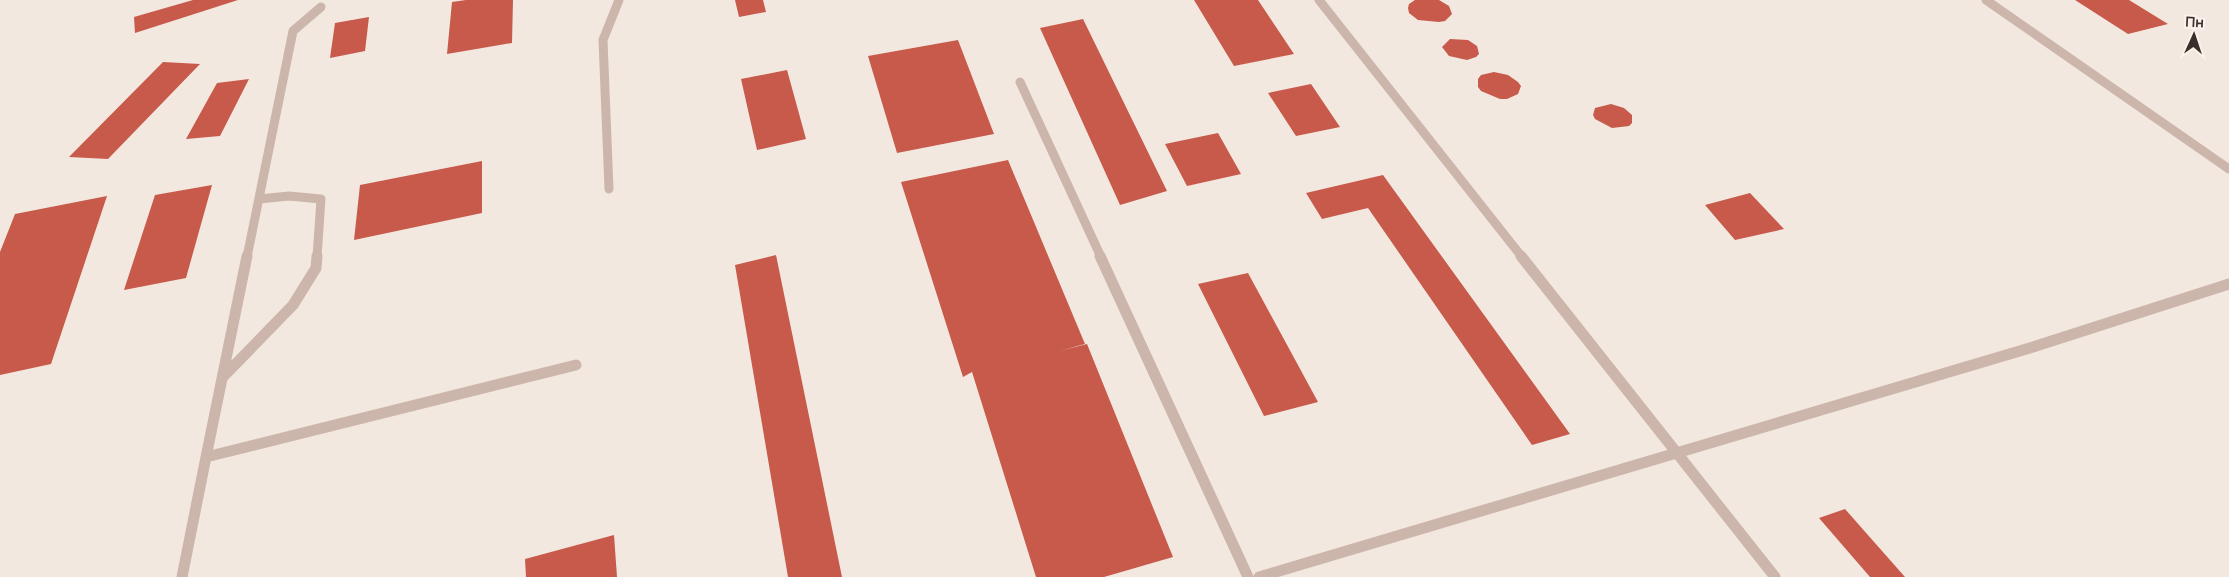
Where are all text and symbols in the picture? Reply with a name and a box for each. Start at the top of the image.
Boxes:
north arrow [2169,10,2219,60]
text: Пн [2185,12,2205,31]

